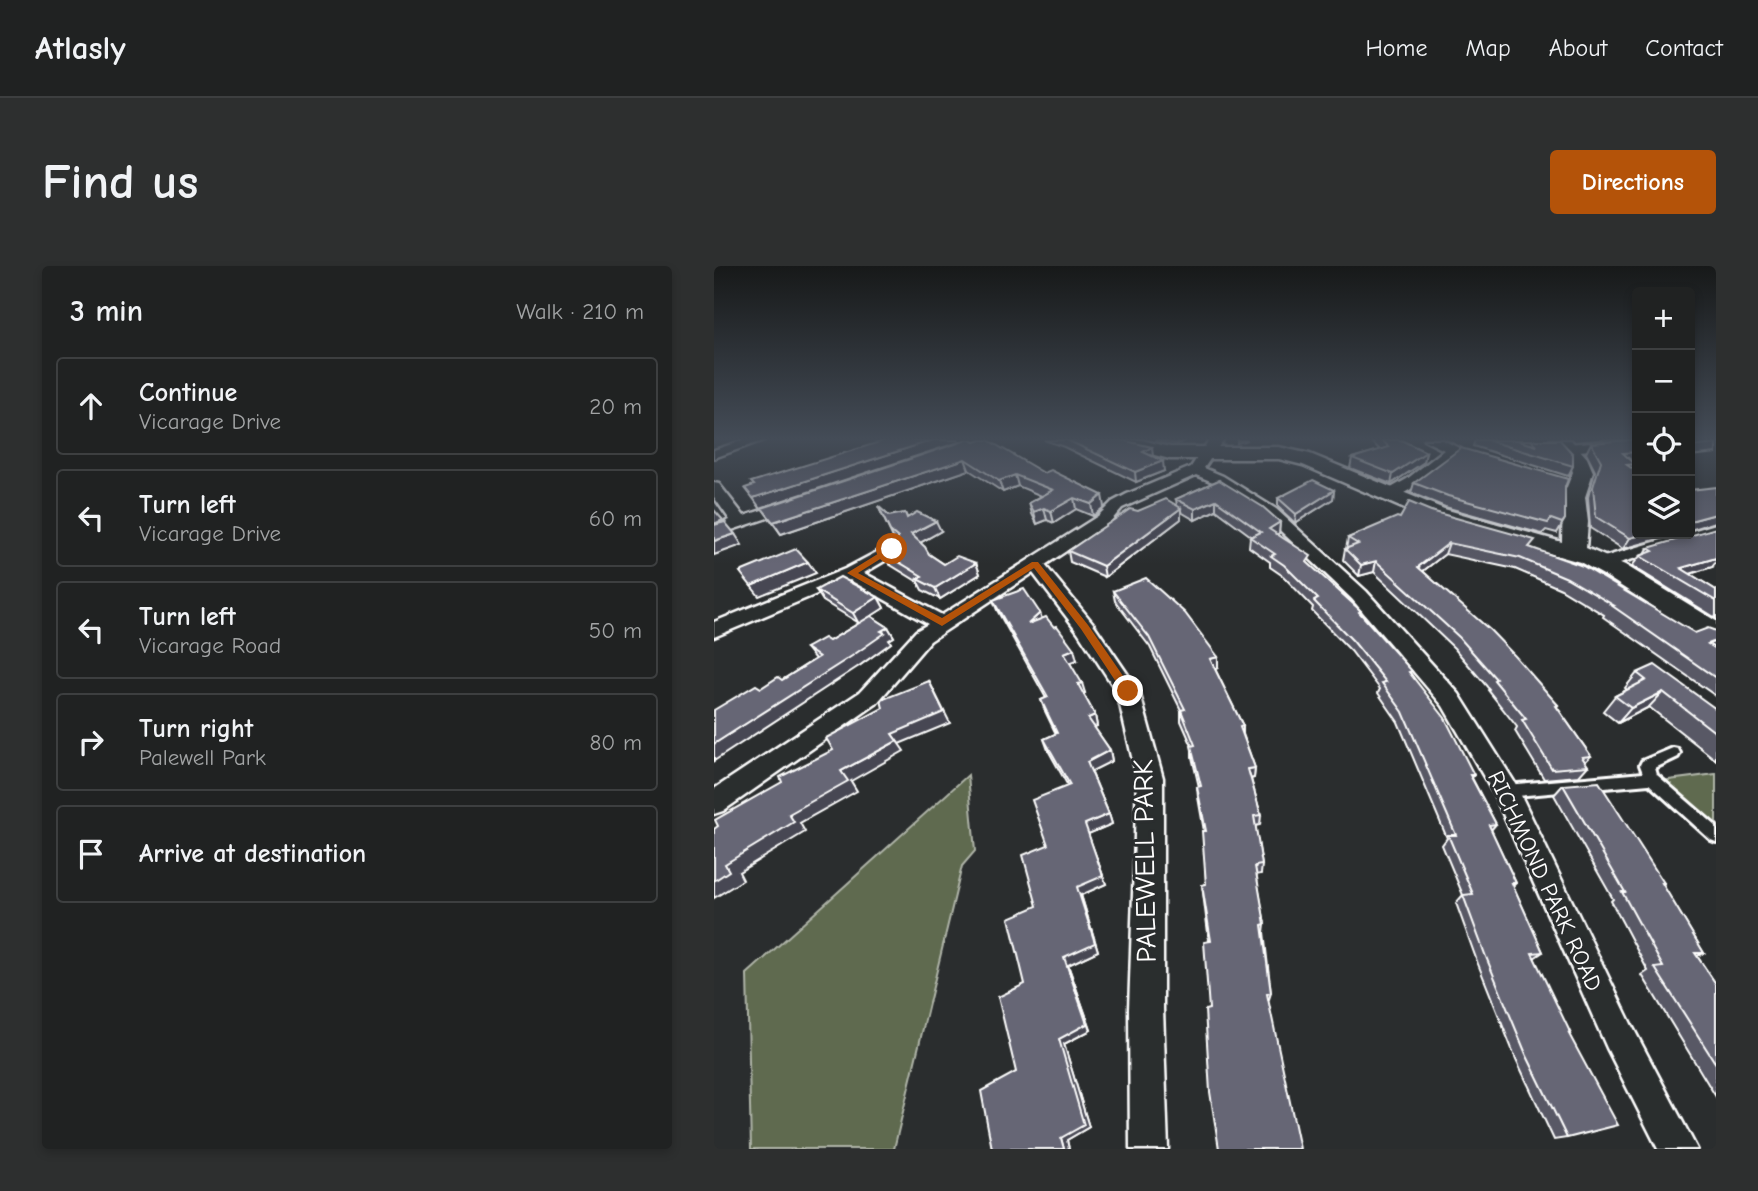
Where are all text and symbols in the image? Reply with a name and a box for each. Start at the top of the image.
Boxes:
text: Atlasly [35,29,126,67]
text: Home [1366,34,1427,62]
text: Map [1465,34,1511,62]
text: About [1549,34,1607,62]
text: Contact [1645,34,1723,62]
button: Directions [1550,150,1716,214]
text: Find us [42,154,198,210]
map controls [1632,287,1695,539]
button: + [1632,287,1695,350]
text: 3 min [70,294,143,329]
text: Walk · 210 m [516,298,644,325]
button: − [1632,350,1695,413]
text: Continue [139,378,237,408]
icon: ahead [72,387,110,425]
text: 20 m [589,393,642,420]
text: Vicarage Drive [139,408,281,435]
button: locate [1632,413,1695,476]
button: layers [1632,476,1695,539]
text: Turn left [139,490,236,520]
icon: left [72,499,110,537]
text: 60 m [589,505,642,532]
text: Vicarage Drive [139,520,281,547]
route start [876,533,907,564]
text: Turn left [139,602,236,632]
icon: left [72,611,110,649]
text: 50 m [589,617,642,644]
text: Vicarage Road [139,632,281,659]
route end [1112,675,1143,706]
text: Turn right [139,714,253,744]
icon: right [72,723,110,761]
text: 80 m [589,729,642,756]
text: Palewell Park [139,744,266,771]
street label: PALEWELL PARK [1127,759,1163,963]
street label: RICHMOND PARK ROAD [1482,767,1608,995]
icon: arrive [72,835,110,873]
text: Arrive at destination [139,839,366,869]

